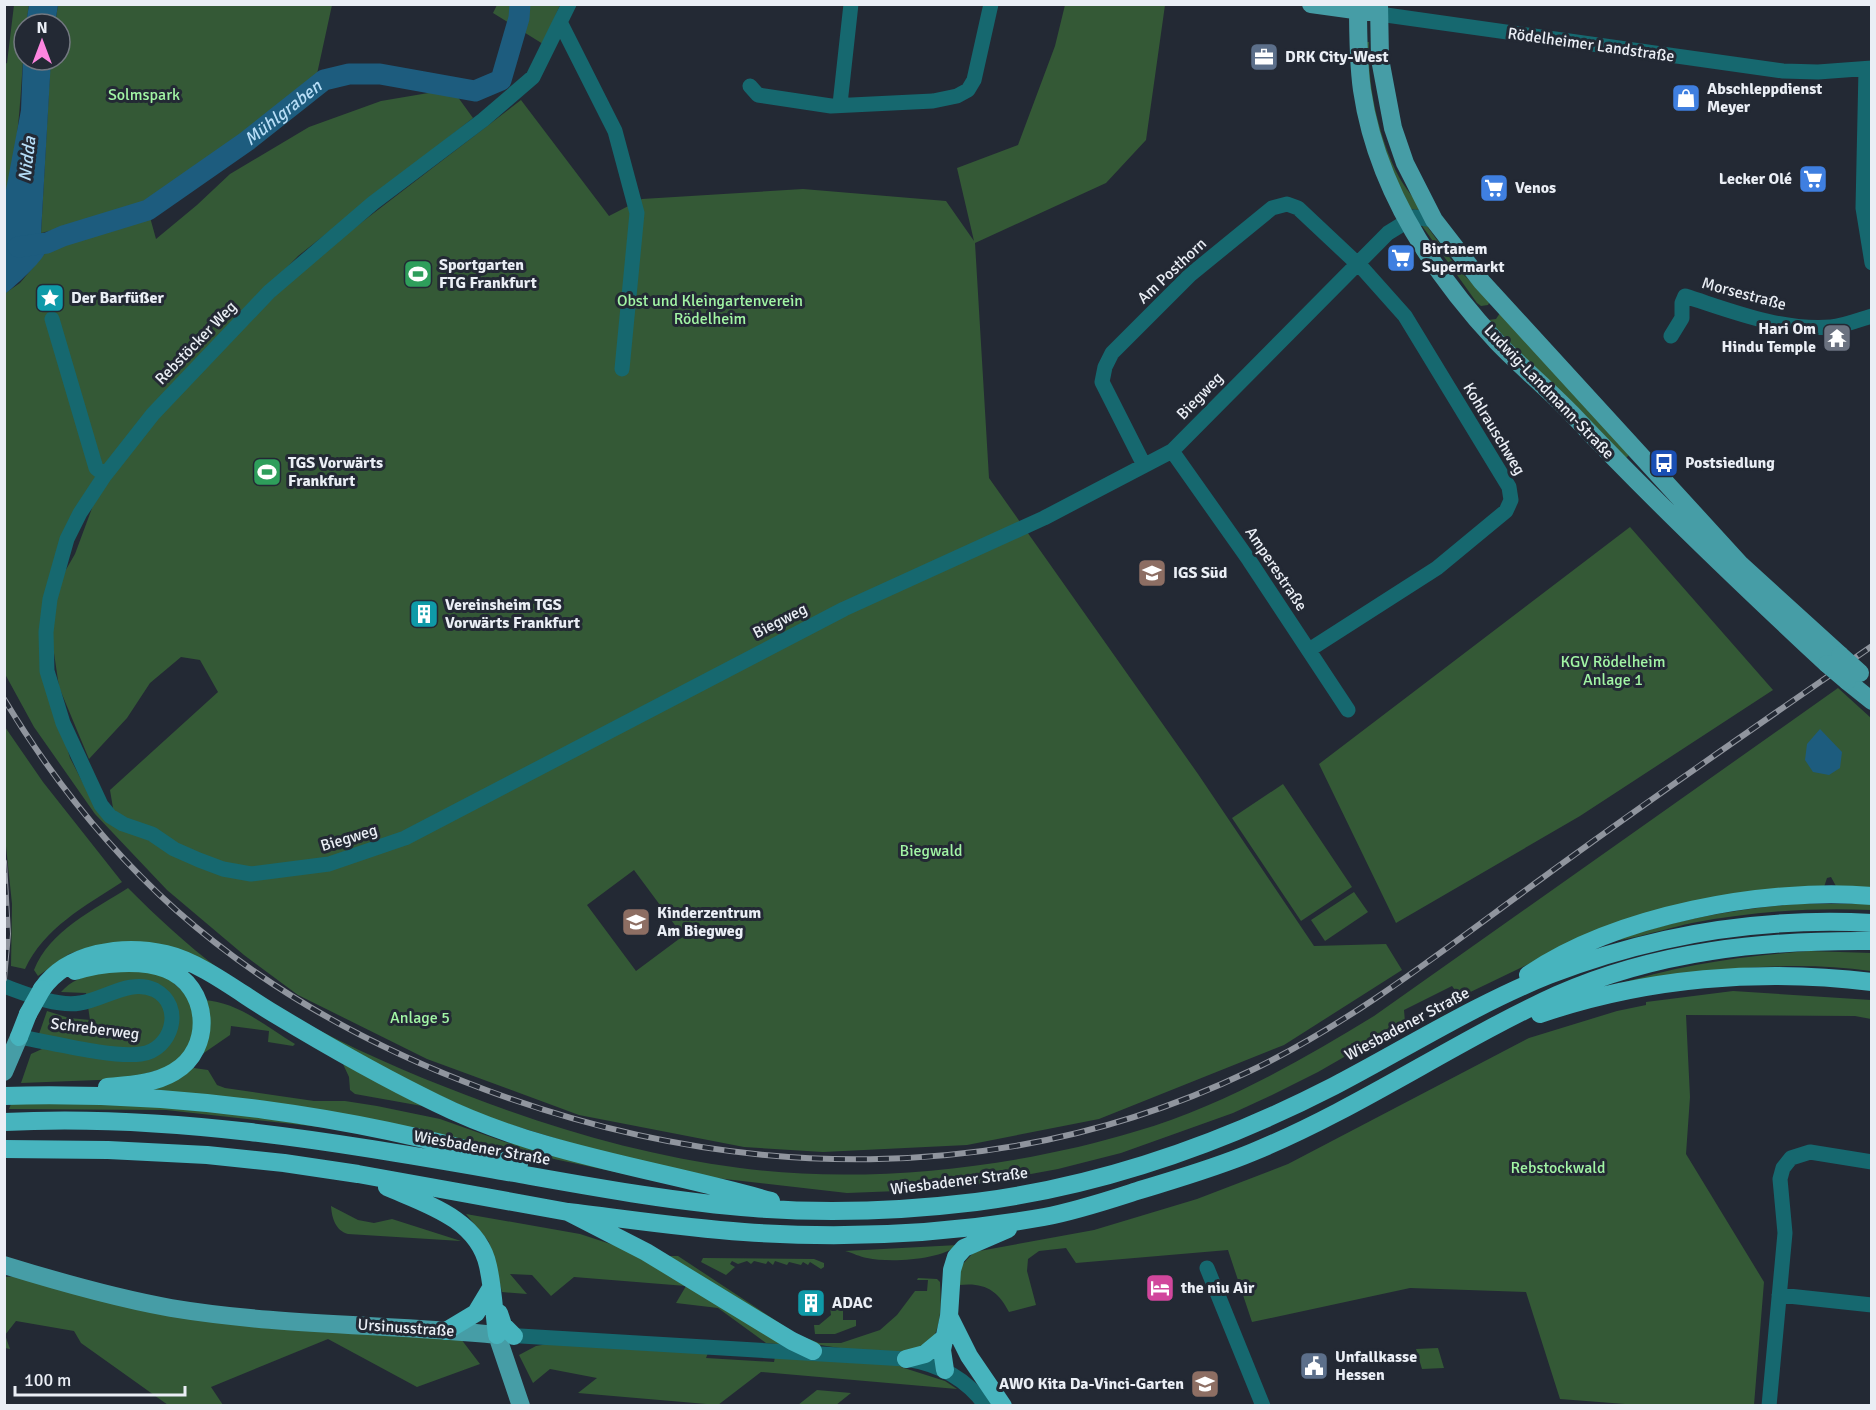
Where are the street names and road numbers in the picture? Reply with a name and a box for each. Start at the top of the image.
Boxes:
street label: Rödelheimer Landstraße [1506,23,1676,67]
street label: Am Posthorn [1133,234,1211,308]
street label: Morsestraße [1700,273,1788,315]
street label: Rebstöcker Weg [151,297,241,389]
street label: Ludwig-Landmann-Straße [1480,321,1618,463]
street label: Biegweg [1173,368,1227,424]
street label: Kohlrauschweg [1459,379,1529,479]
street label: Amperestraße [1241,523,1311,615]
street label: Biegweg [749,599,811,643]
street label: Biegweg [318,820,380,856]
street label: Wiesbadener Straße [1341,983,1473,1065]
street label: Schreberweg [50,1014,140,1044]
street label: Wiesbadener Straße [412,1126,552,1170]
street label: Wiesbadener Straße [889,1163,1029,1199]
street label: Ursinusstraße [357,1315,455,1341]

